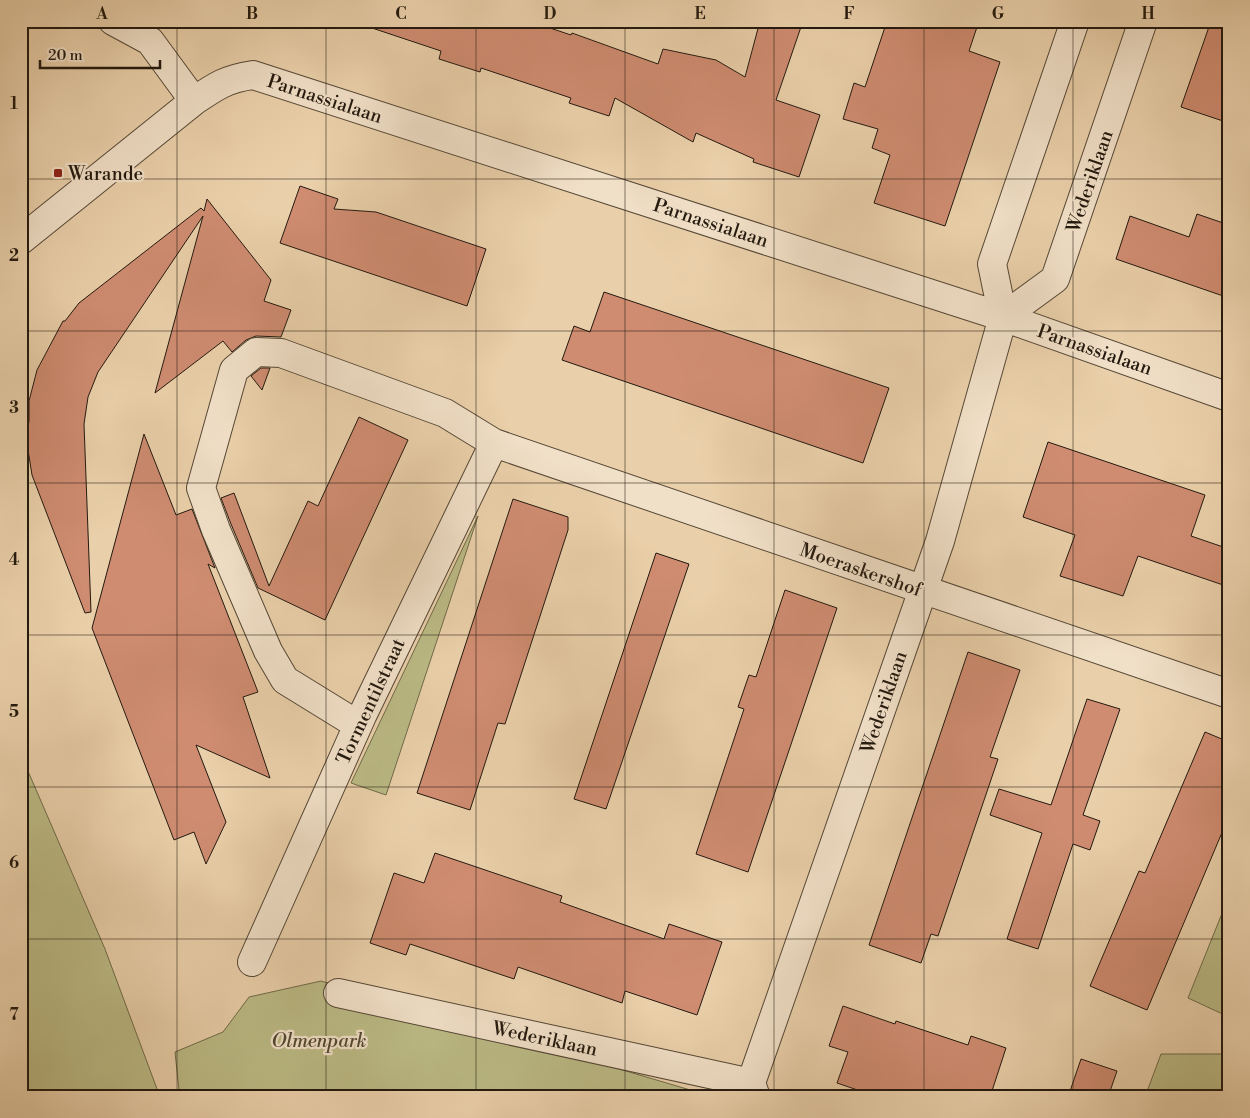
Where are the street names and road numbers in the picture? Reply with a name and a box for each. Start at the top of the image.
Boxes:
street label: Parnassialaan [264,69,385,129]
street label: Wederiklaan [1061,127,1119,237]
street label: Parnassialaan [650,193,771,253]
street label: Parnassialaan [1034,319,1155,381]
street label: Moeraskershof [796,538,926,602]
street label: Tormentilstraat [331,634,411,768]
street label: Wederiklaan [855,648,913,758]
street label: Wederiklaan [489,1016,600,1062]

